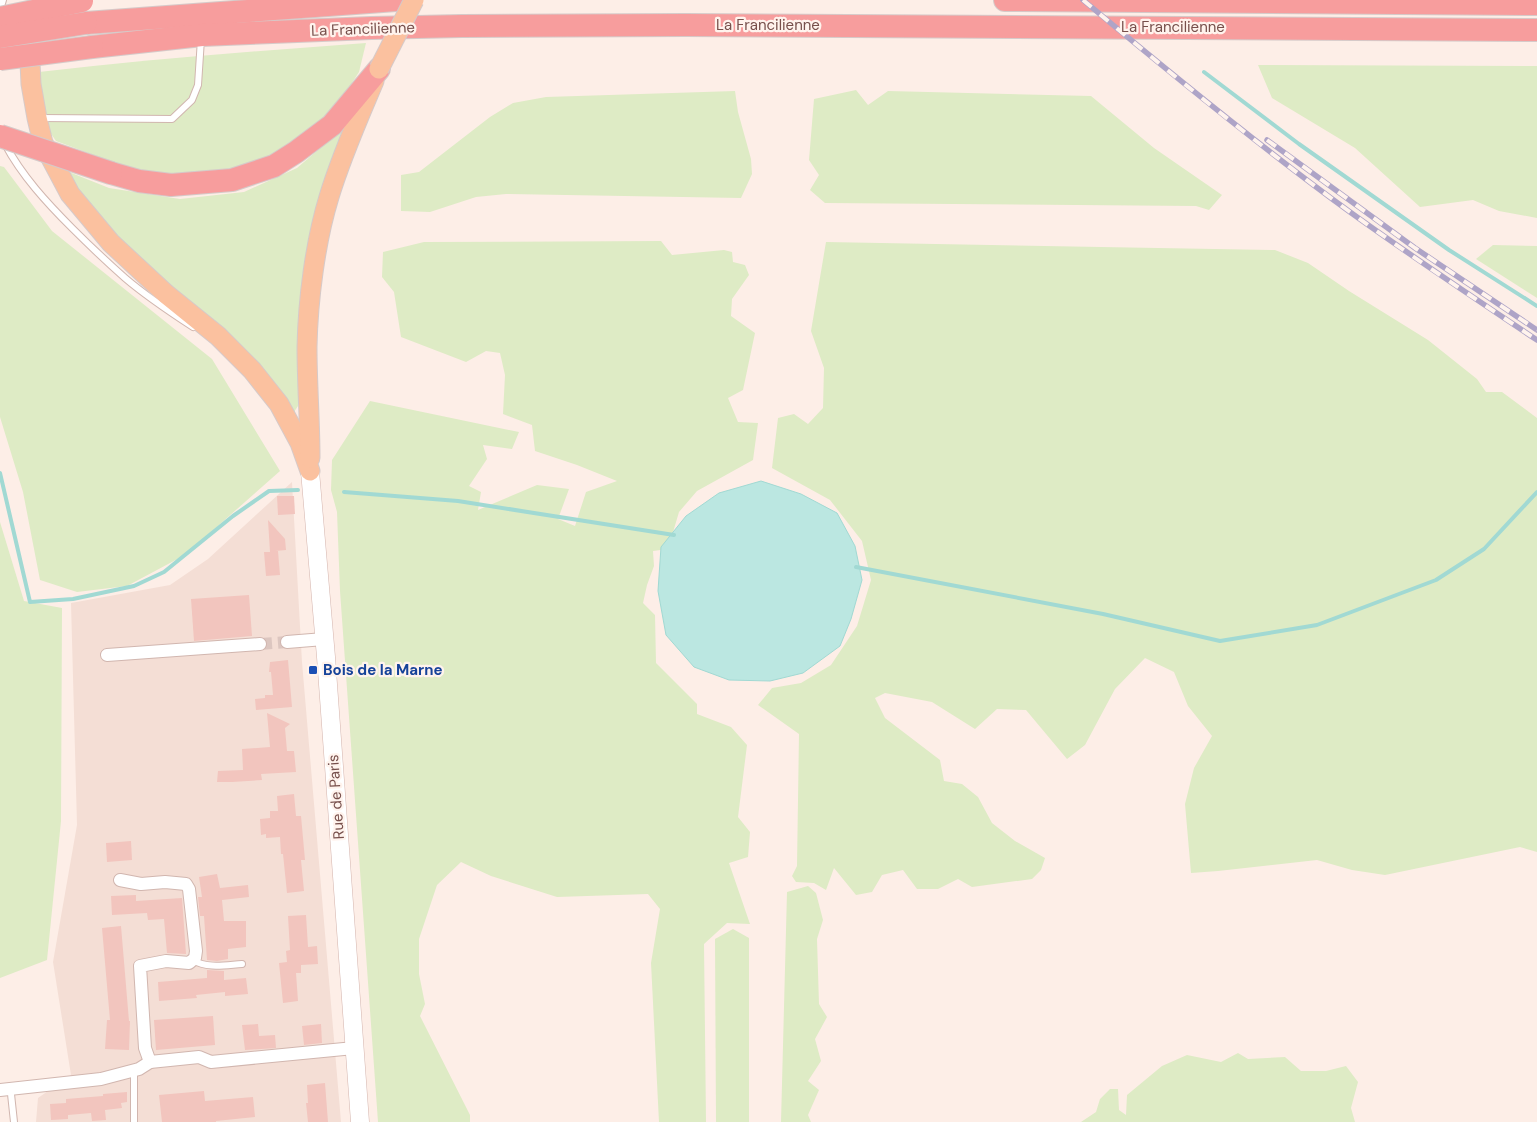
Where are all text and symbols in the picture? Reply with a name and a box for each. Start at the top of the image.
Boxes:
street label: La Francilienne [716,15,820,35]
street label: La Francilienne [311,17,415,41]
street label: La Francilienne [1121,17,1225,37]
place label: Bois de la Marne [323,660,443,680]
marker: Bois de la Marne [307,664,319,676]
street label: Rue de Paris [323,754,349,840]

